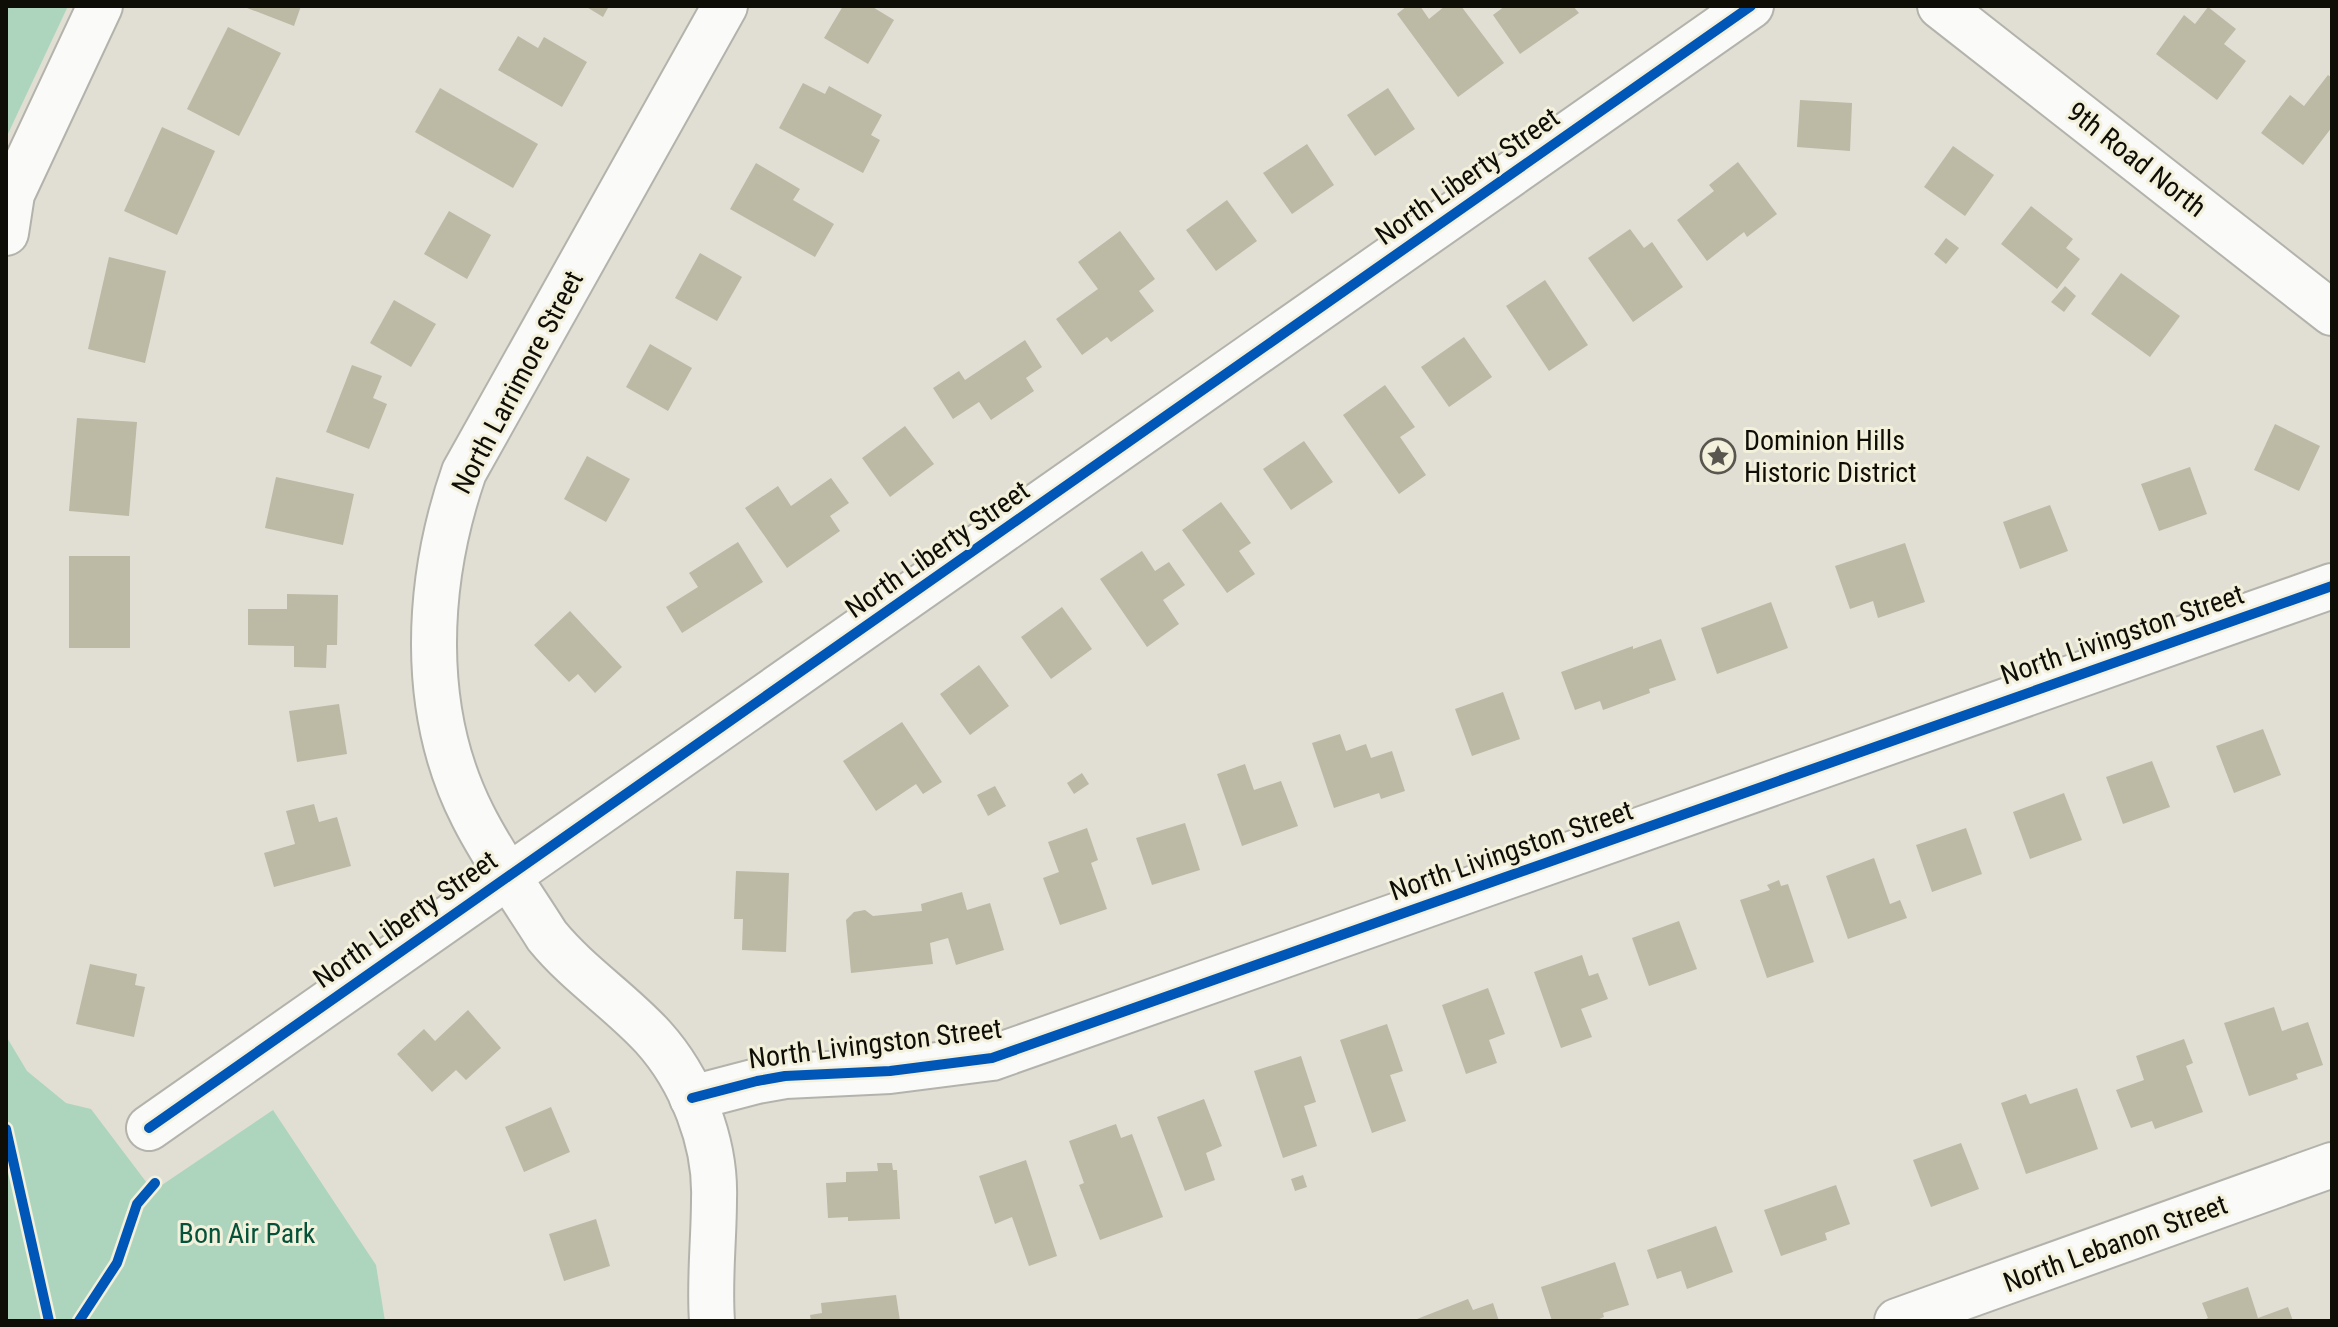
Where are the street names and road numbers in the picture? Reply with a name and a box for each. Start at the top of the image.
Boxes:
street label: 9th Road North [2061,95,2213,224]
street label: North Liberty Street [1369,101,1566,252]
street label: North Larrimore Street [445,265,590,499]
street label: North Liberty Street [839,474,1036,625]
street label: North Livingston Street [1996,577,2248,692]
street label: North Livingston Street [1385,793,1637,908]
street label: North Liberty Street [307,844,504,995]
street label: North Livingston Street [747,1012,1004,1075]
street label: North Lebanon Street [1999,1188,2232,1299]

